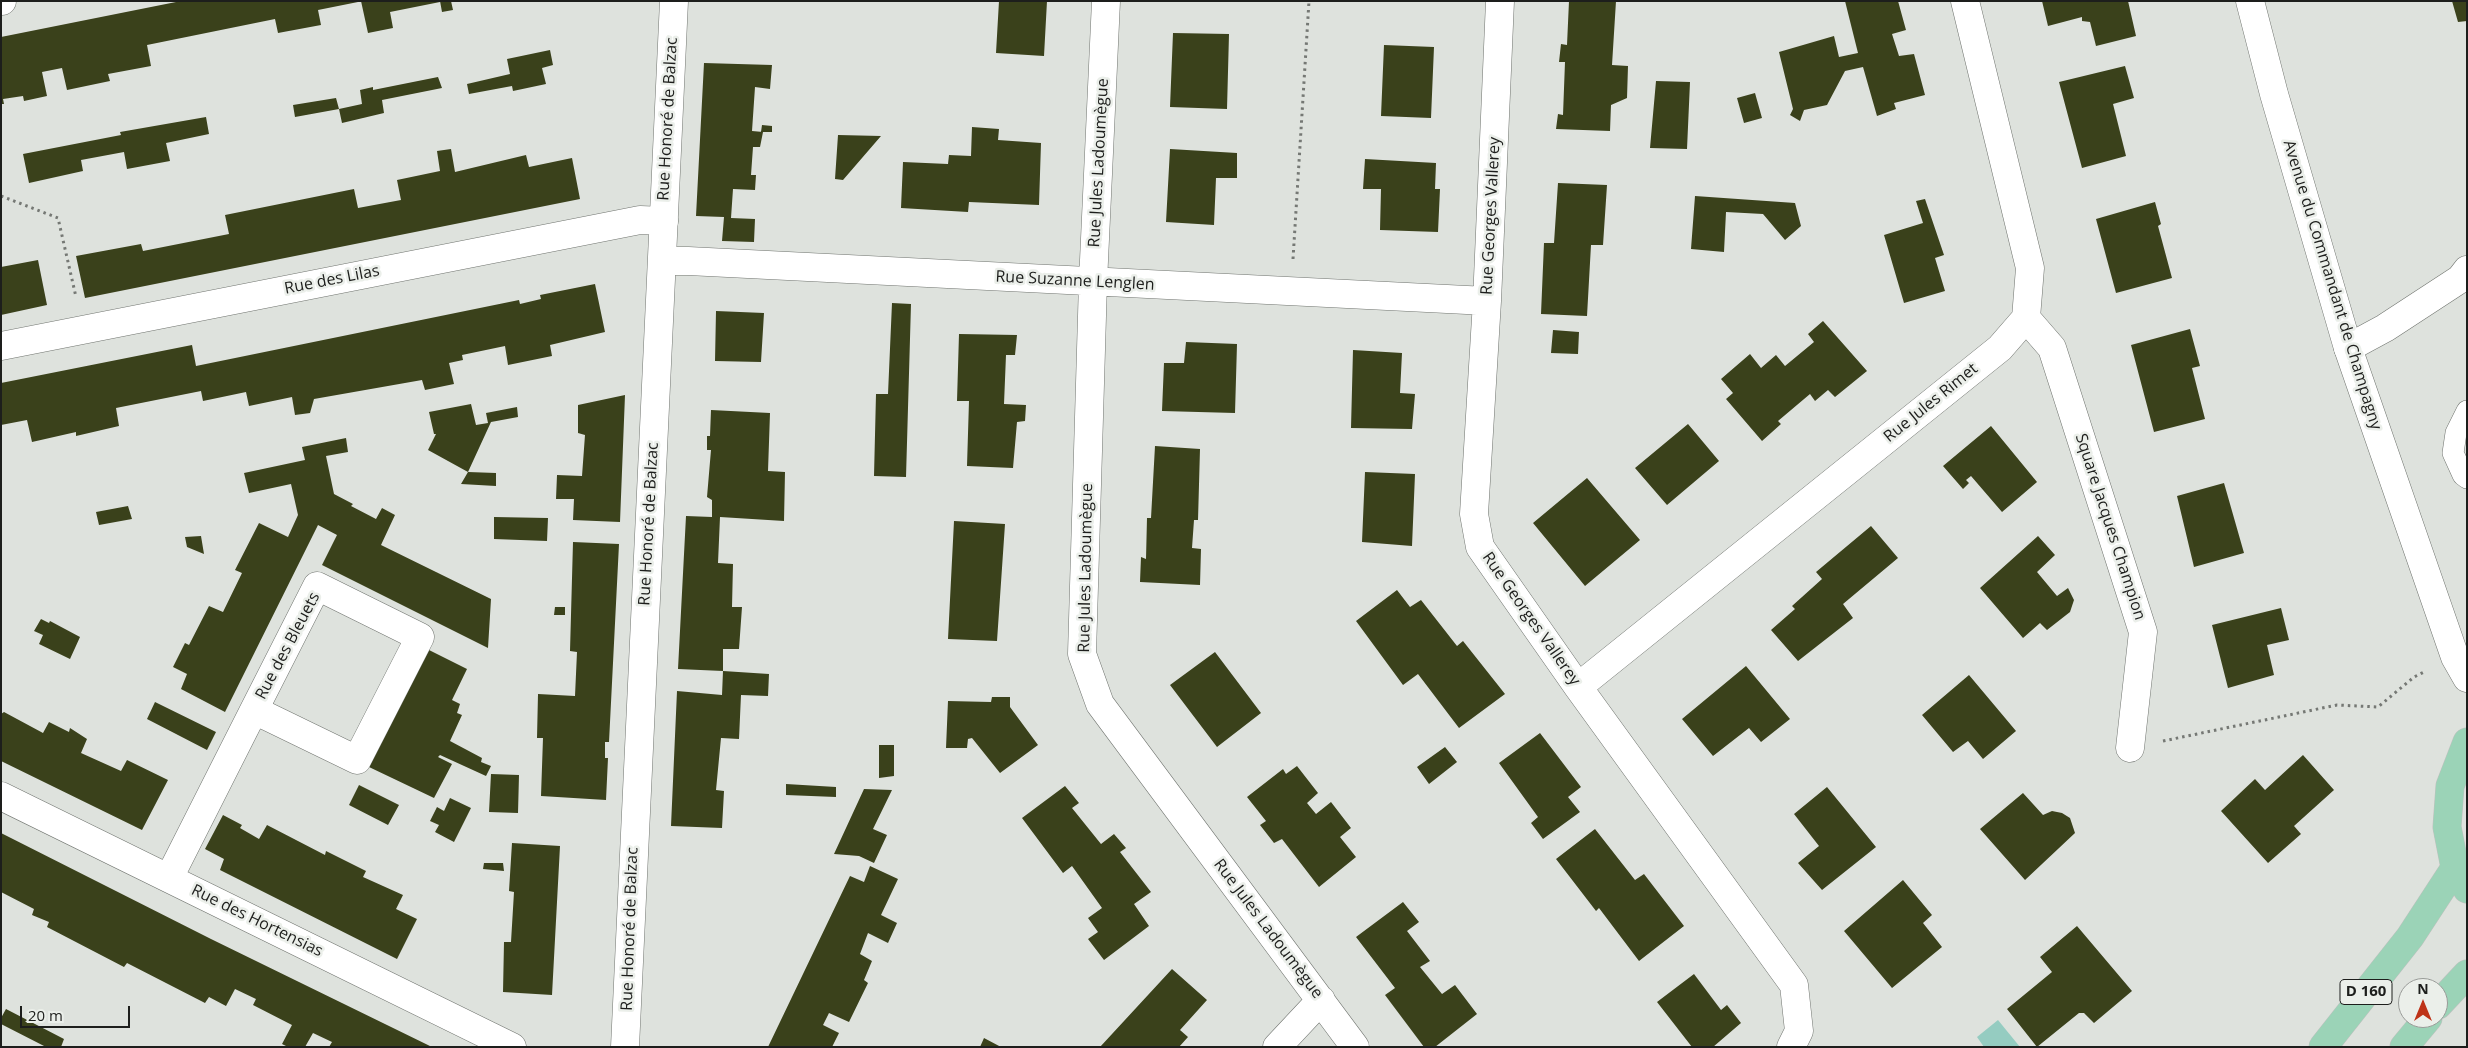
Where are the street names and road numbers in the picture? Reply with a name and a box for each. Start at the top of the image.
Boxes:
street label: Rue Honoré de Balzac [654,37,682,201]
street label: Rue Jules Ladoumègue [1085,78,1113,248]
street label: Rue Georges Vallerey [1477,137,1505,295]
street label: Avenue du Commandant de Champagny [2279,138,2385,432]
street label: Rue des Lilas [283,261,381,299]
street label: Rue Suzanne Lenglen [995,267,1155,295]
street label: Rue Jules Rimet [1880,359,1982,447]
street label: Square Jacques Champion [2071,431,2149,623]
street label: Rue Honoré de Balzac [635,442,663,606]
street label: Rue Jules Ladoumègue [1075,483,1097,653]
street label: Rue Georges Vallerey [1478,549,1584,689]
street label: Rue des Bleuets [252,589,324,703]
street label: Rue Honoré de Balzac [618,847,642,1011]
street label: Rue Jules Ladoumègue [1209,856,1327,1002]
street label: Rue des Hortensias [188,881,326,961]
road number: D 160 [2340,980,2392,1004]

